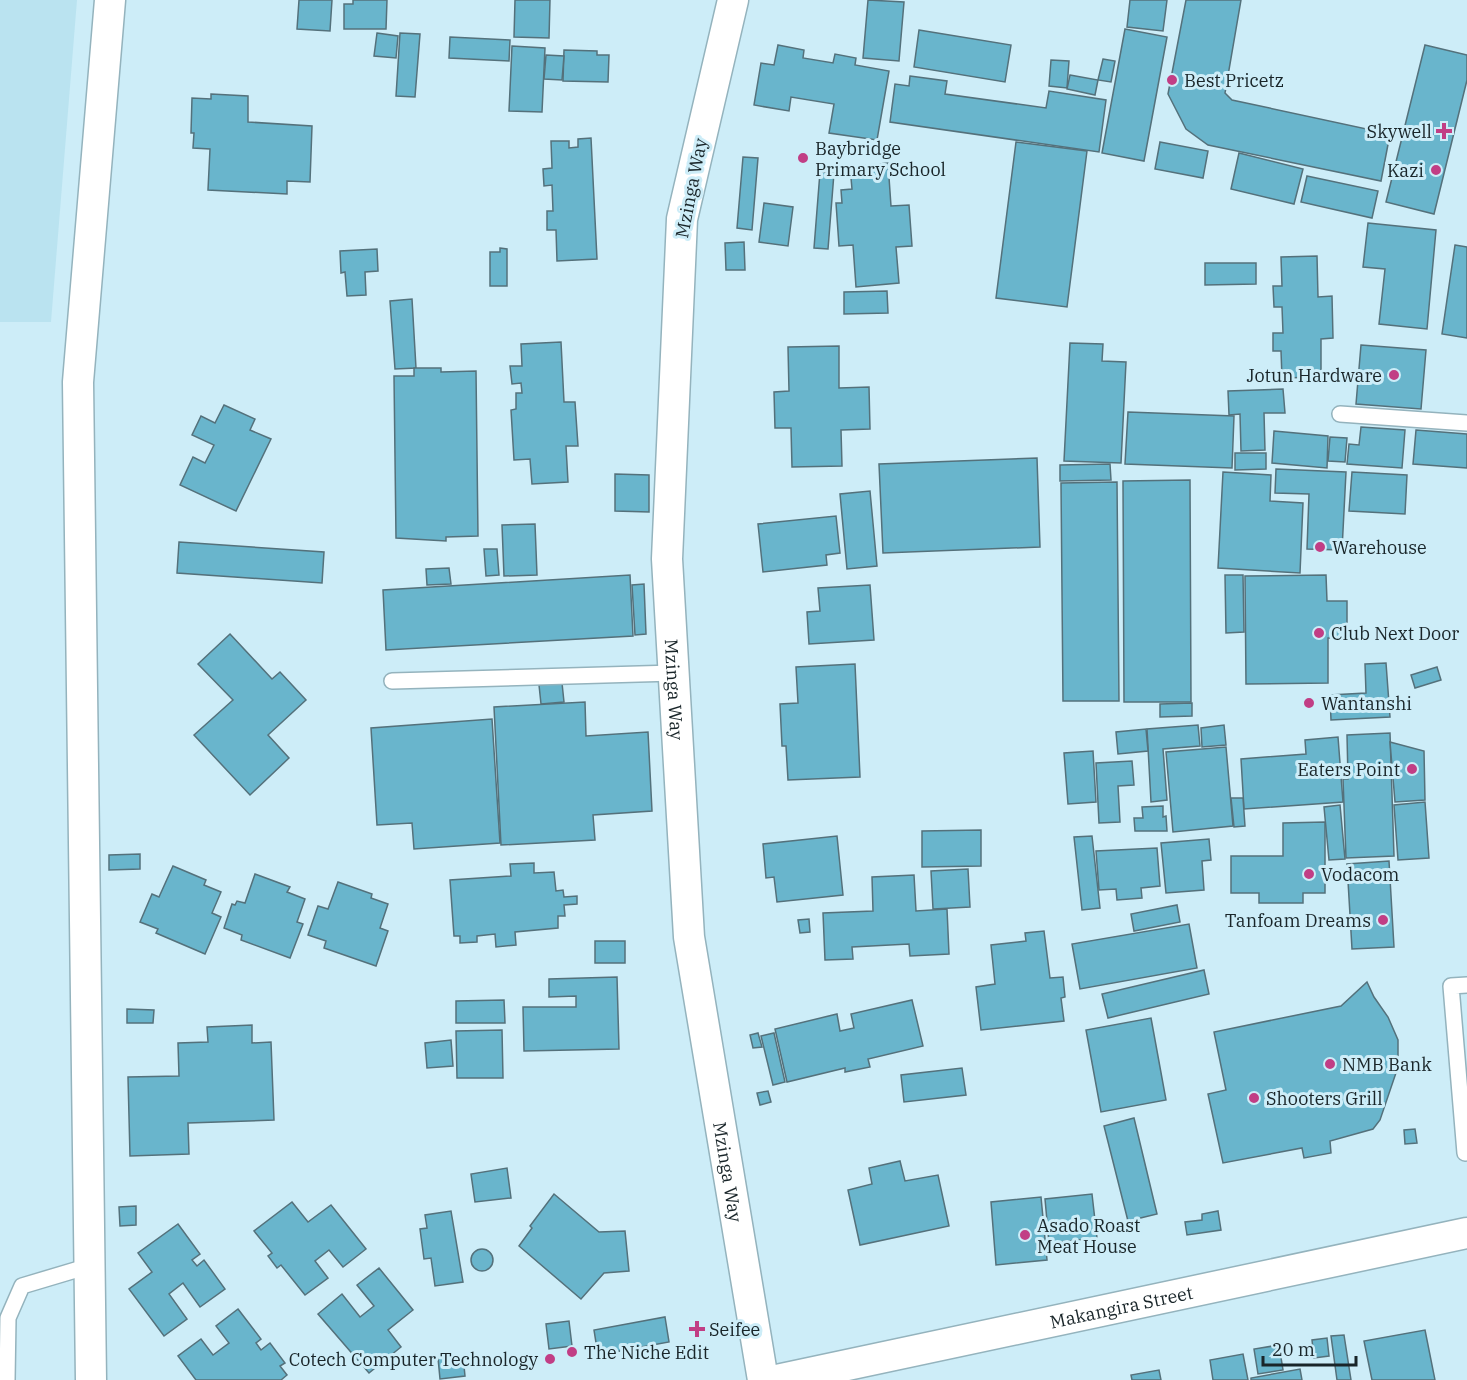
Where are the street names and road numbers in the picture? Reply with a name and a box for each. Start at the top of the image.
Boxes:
street label: Mzinga Way [670,136,712,240]
street label: Mzinga Way [660,638,689,741]
street label: Mzinga Way [709,1120,748,1224]
street label: Makangira Street [1048,1280,1195,1333]

